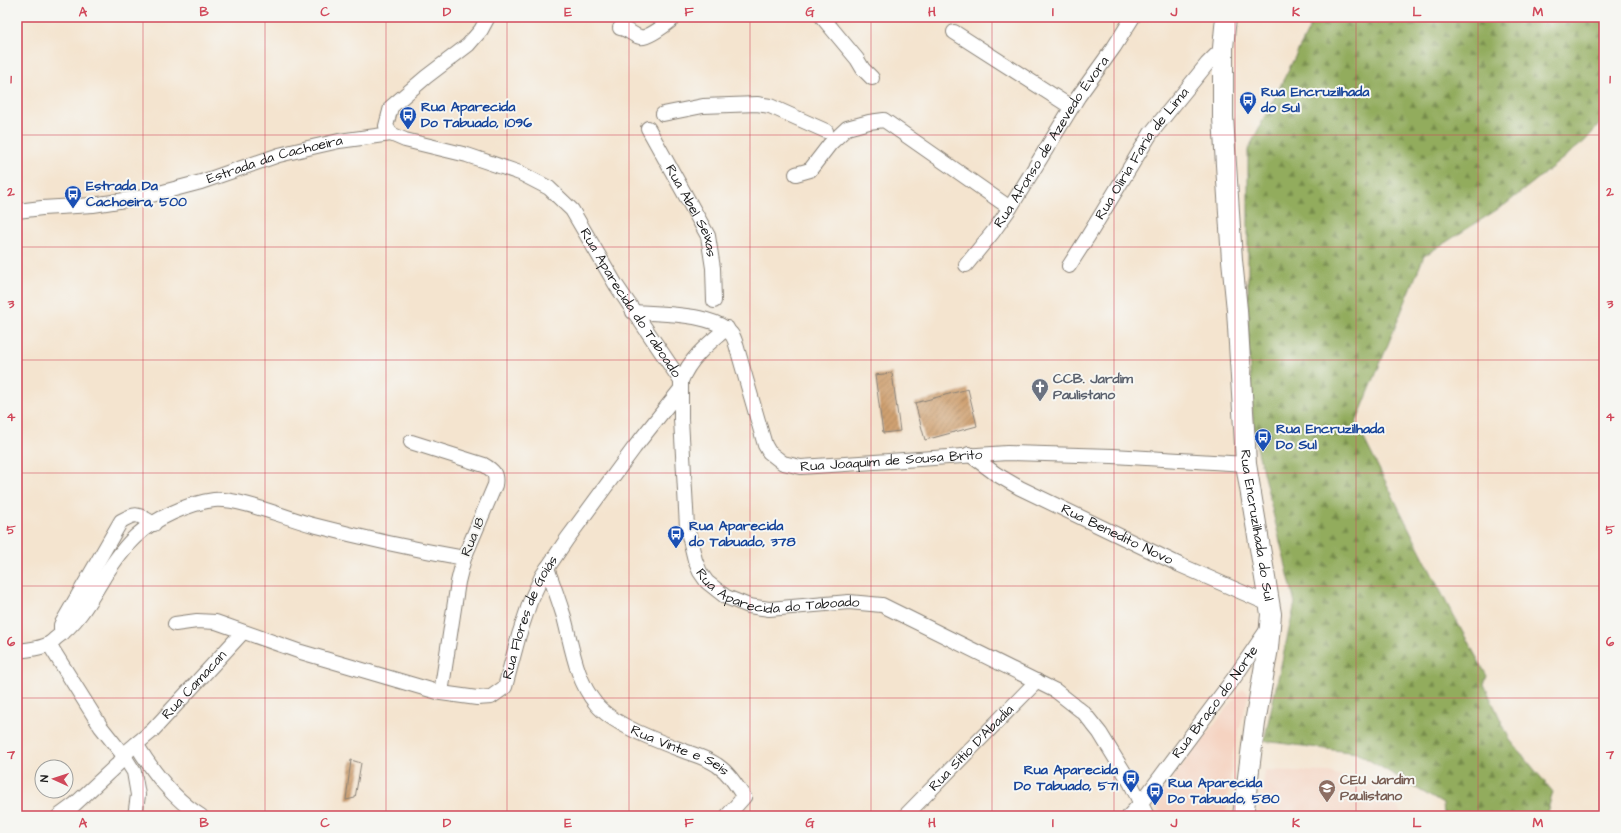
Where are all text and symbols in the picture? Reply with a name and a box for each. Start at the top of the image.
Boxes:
text: A [79,3,88,21]
text: B [199,3,209,21]
text: C [320,3,330,21]
text: D [443,3,452,21]
text: E [564,3,572,21]
text: F [684,3,694,21]
text: G [805,3,815,21]
text: H [928,3,936,21]
text: I [1052,3,1054,21]
text: J [1170,3,1178,21]
text: K [1292,3,1300,21]
text: L [1412,3,1422,21]
text: M [1533,3,1544,21]
street label: Rua Afonso de Azevedo Évora [989,52,1114,232]
text: 1 [10,70,12,88]
text: 1 [1609,70,1611,88]
place label: Rua Encruzilhada do Sul [1260,82,1370,118]
street label: Rua Oliria Faria de Lima [1090,83,1194,224]
bus stop icon: Rua Encruzilhada do Sul [1238,90,1258,115]
place label: Rua Aparecida Do Tabuado, 1096 [421,97,532,133]
bus stop icon: Rua Aparecida Do Tabuado, 1096 [398,105,418,130]
street label: Estrada da Cachoeira [204,130,345,189]
street label: Rua Abel Seixas [660,161,721,258]
place label: Estrada Da Cachoeira, 500 [86,176,187,212]
text: 2 [6,183,15,201]
text: 2 [1605,183,1614,201]
bus stop icon: Estrada Da Cachoeira, 500 [63,184,83,209]
street label: Rua Aparecida do Taboado [575,225,686,382]
text: 3 [7,295,15,313]
text: 3 [1606,295,1614,313]
place label: CCB. Jardim Paulistano [1053,369,1134,405]
church icon: CCB. Jardim Paulistano [1030,377,1050,402]
text: 4 [7,408,16,426]
text: 4 [1606,408,1615,426]
place label: Rua Encruzilhada Do Sul [1276,419,1385,455]
bus stop icon: Rua Encruzilhada Do Sul [1253,427,1273,452]
street label: Rua Joaquim de Sousa Brito [799,445,983,477]
street label: Rua Encruzilhada do Sul [1235,449,1279,602]
street label: Rua Benedito Novo [1058,499,1176,570]
street label: Rua 18 [456,514,490,560]
place label: Rua Aparecida do Tabuado, 378 [688,516,796,552]
text: 5 [6,521,16,539]
text: 5 [1605,521,1615,539]
bus stop icon: Rua Aparecida do Tabuado, 378 [666,524,686,549]
street label: Rua Flores de Goiás [497,552,563,682]
street label: Rua Aparecida do Taboado [691,564,860,619]
text: 6 [7,633,16,651]
text: 6 [1606,633,1615,651]
street label: Rua Braço do Norte [1167,641,1264,763]
street label: Rua Camacan [157,646,231,724]
street label: Rua Sítio D'Abadia [924,700,1018,796]
street label: Rua Vinte e Seis [627,720,734,780]
text: 7 [6,746,16,764]
text: 7 [1605,746,1615,764]
north arrow [34,759,74,799]
place label: Rua Aparecida Do Tabuado, 571 [1014,760,1119,796]
bus stop icon: Rua Aparecida Do Tabuado, 571 [1121,768,1141,793]
place label: CEU Jardim Paulistano [1340,770,1415,806]
place label: Rua Aparecida Do Tabuado, 580 [1168,773,1280,809]
text: N [37,775,52,782]
school or university icon: CEU Jardim Paulistano [1317,778,1337,803]
bus stop icon: Rua Aparecida Do Tabuado, 580 [1145,781,1165,806]
text: A [79,814,88,832]
text: B [199,814,209,832]
text: C [320,814,330,832]
text: D [443,814,452,832]
text: E [564,814,572,832]
text: F [684,814,694,832]
text: G [805,814,815,832]
text: H [928,814,936,832]
text: I [1052,814,1054,832]
text: J [1170,814,1178,832]
text: K [1292,814,1300,832]
text: L [1412,814,1422,832]
text: M [1533,814,1544,832]

